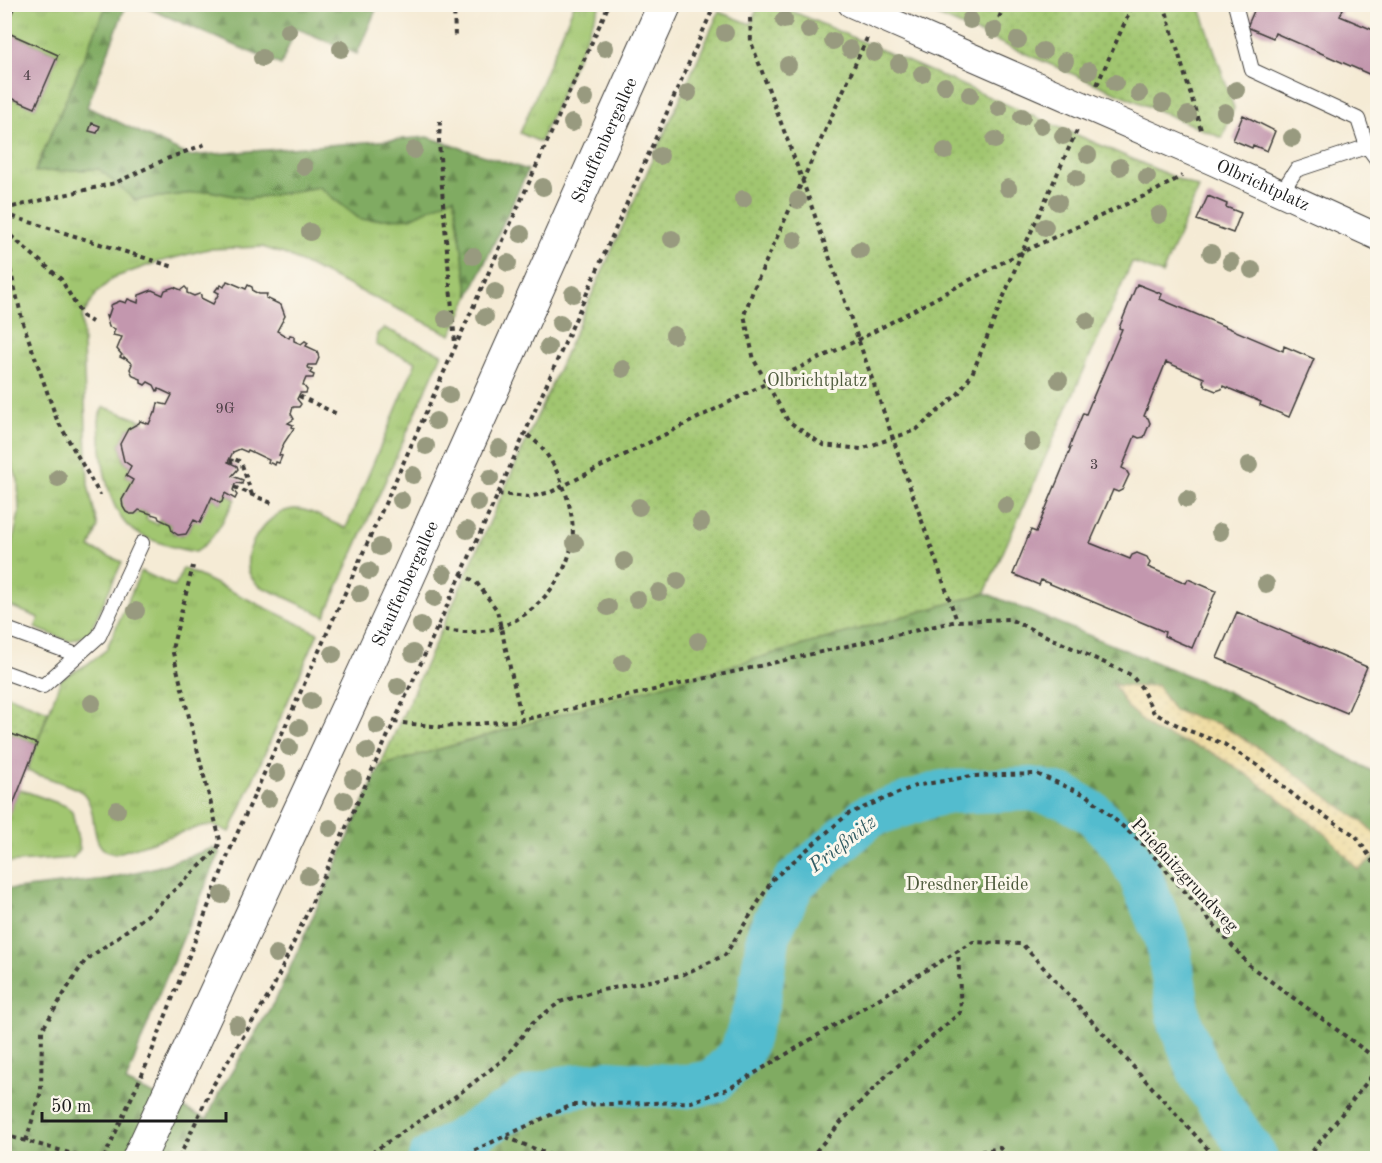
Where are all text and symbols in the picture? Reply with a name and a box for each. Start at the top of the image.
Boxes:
house number: 4 [23,69,31,84]
street label: Stauffenbergallee [569,75,641,206]
street label: Olbrichtplatz [1213,157,1312,215]
park label: Olbrichtplatz [767,372,867,390]
house number: 9G [215,402,235,417]
house number: 3 [1090,458,1098,473]
street label: Stauffenbergallee [369,518,442,649]
water label: Prießnitz [805,812,881,878]
street label: Prießnitzgrundweg [1127,815,1241,936]
park label: Dresdner Heide [906,876,1028,894]
scale bar [42,1085,226,1123]
text: 50 m [51,1098,91,1116]

